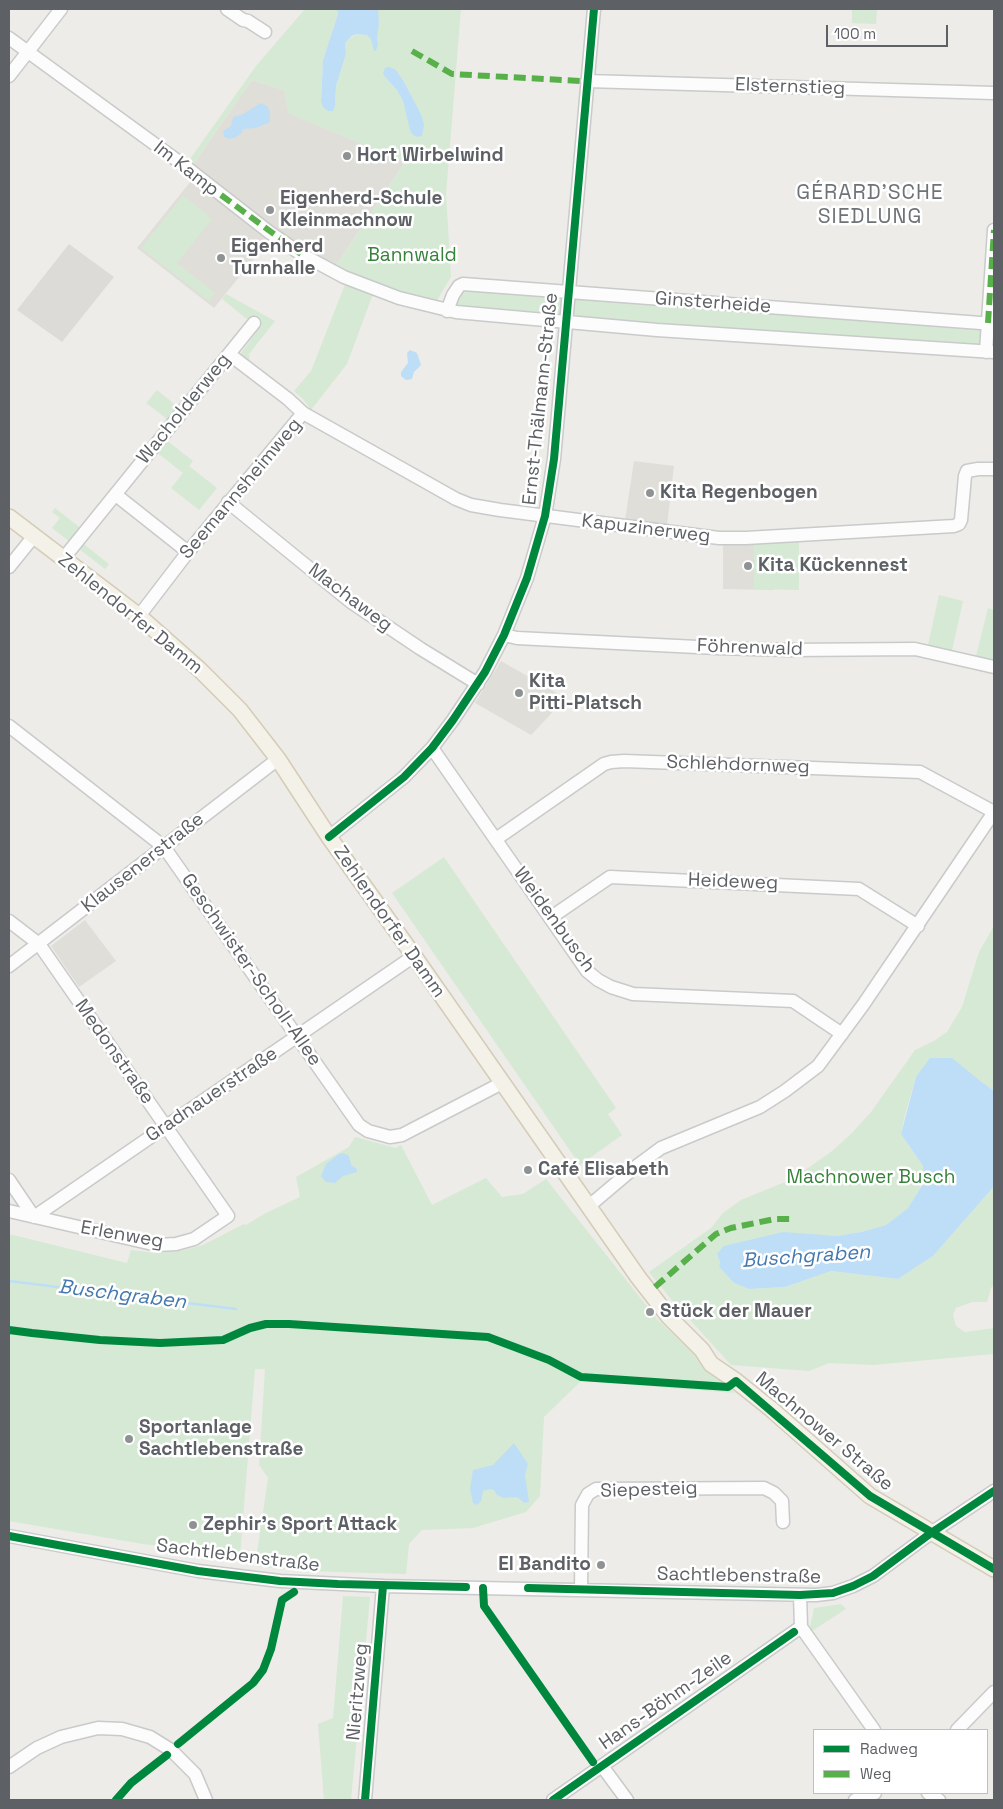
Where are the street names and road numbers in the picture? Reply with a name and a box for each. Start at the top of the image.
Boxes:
street label: Elsternstieg [735,74,845,100]
street label: Im Kamp [149,136,223,202]
street label: Ginsterheide [654,288,772,318]
street label: Ernst-Thälmann-Straße [518,292,564,506]
street label: Wacholderweg [132,349,236,469]
street label: Seemannsheimweg [175,414,307,564]
street label: Kapuzinerweg [580,510,712,548]
street label: Zehlendorfer Damm [53,549,207,679]
street label: Machaweg [303,559,397,637]
street label: Föhrenwald [697,635,803,661]
street label: Schlehdornweg [666,751,810,779]
street label: Klausenerstraße [77,808,209,918]
street label: Zehlendorfer Damm [328,842,450,1002]
street label: Weidenbusch [508,863,600,977]
street label: Heideweg [688,869,778,895]
street label: Geschwister-Scholl-Allee [176,870,326,1070]
street label: Medonstraße [69,995,159,1109]
street label: Gradnauerstraße [142,1043,282,1147]
street label: Erlenweg [79,1216,165,1254]
street label: Machnower Straße [750,1368,898,1496]
street label: Siepesteig [600,1477,698,1503]
street label: Sachtlebenstraße [155,1535,321,1577]
street label: Sachtlebenstraße [657,1563,821,1589]
street label: Nieritzweg [342,1642,374,1742]
street label: Hans-Böhm-Zeile [595,1647,737,1755]

